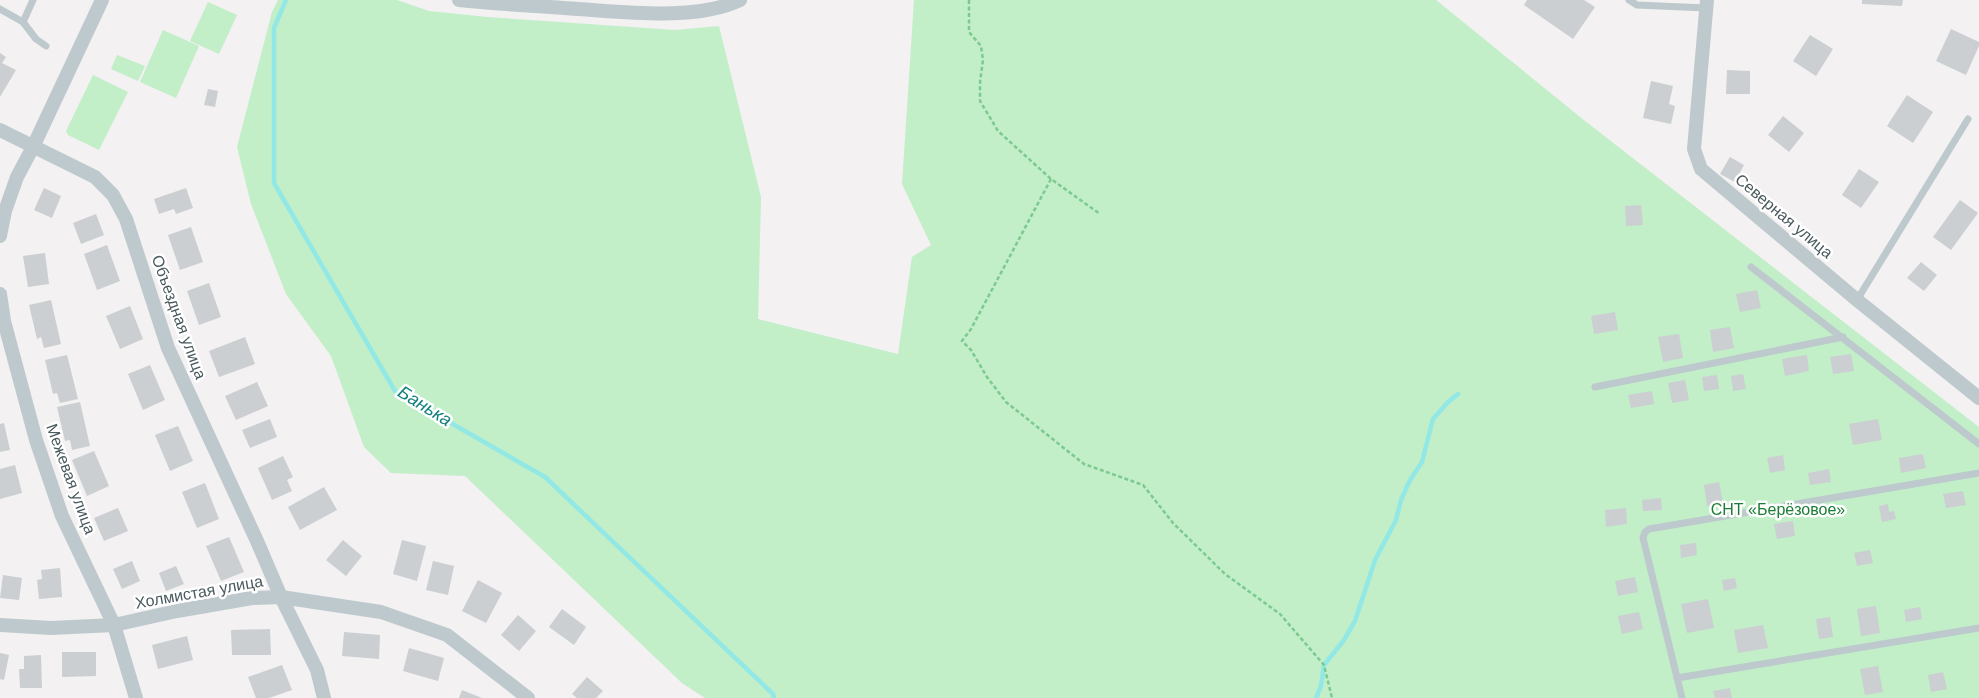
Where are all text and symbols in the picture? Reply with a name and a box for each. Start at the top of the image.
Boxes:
street label: Северная улица [1732,170,1836,262]
street label: Объездная улица [149,253,209,381]
water label: Банька [394,382,456,430]
street label: Межевая улица [43,422,99,537]
park label: СНТ «Берёзовое» [1711,501,1845,518]
street label: Холмистая улица [134,572,264,612]

